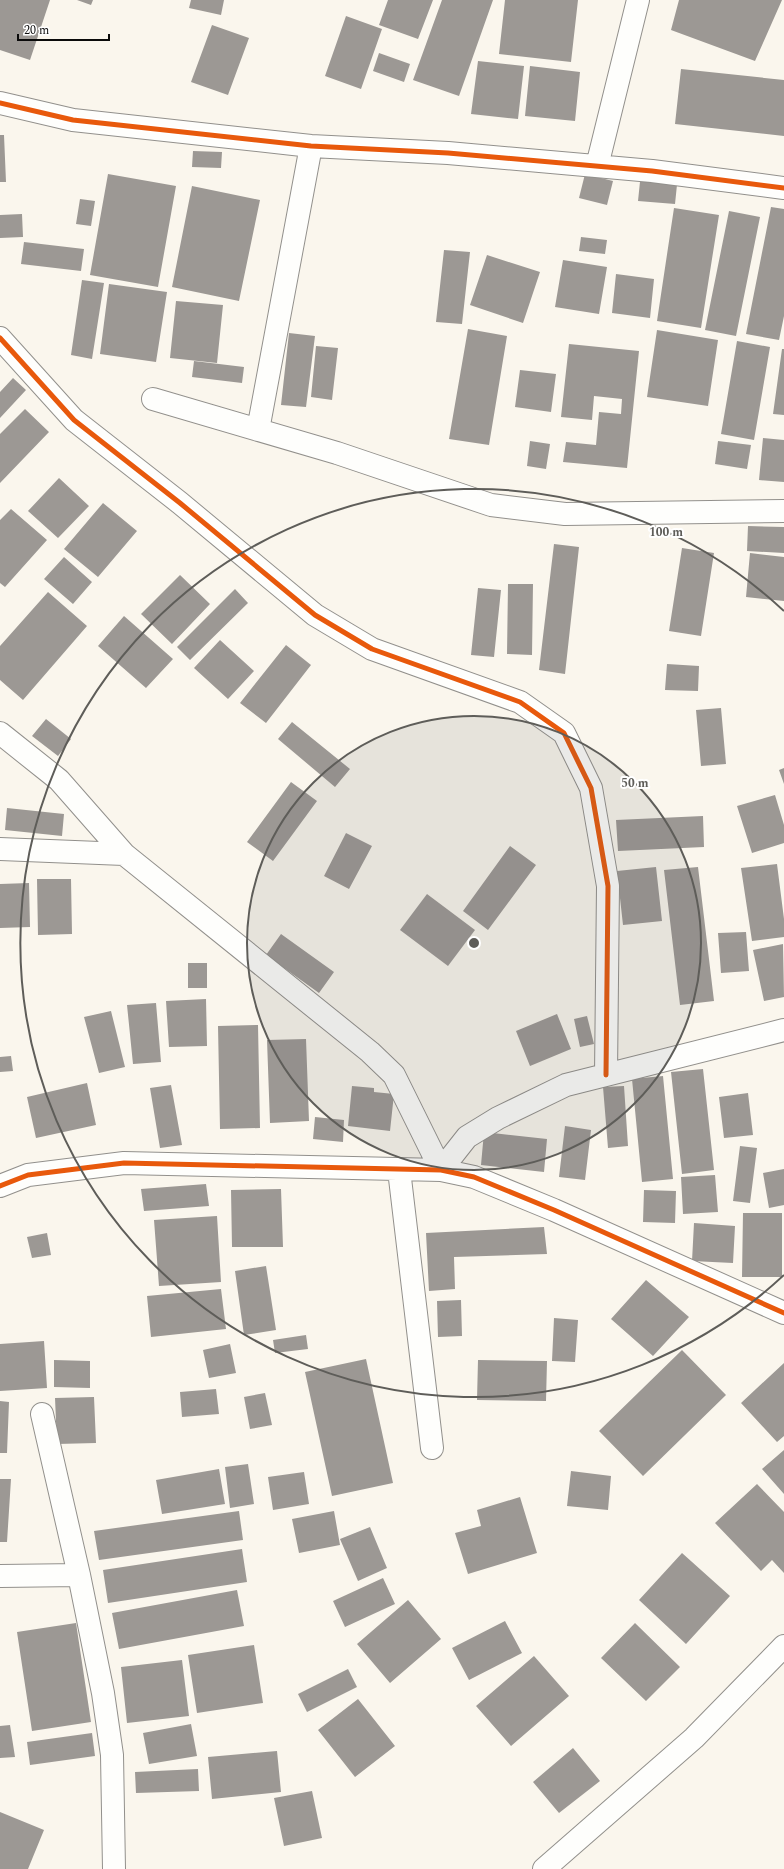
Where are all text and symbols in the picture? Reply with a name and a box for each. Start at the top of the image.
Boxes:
scale bar [18,16,109,42]
text: 20 m [24,21,49,40]
text: 100 m [649,523,683,542]
text: 50 m [621,774,649,793]
centre of rings [467,936,481,950]

